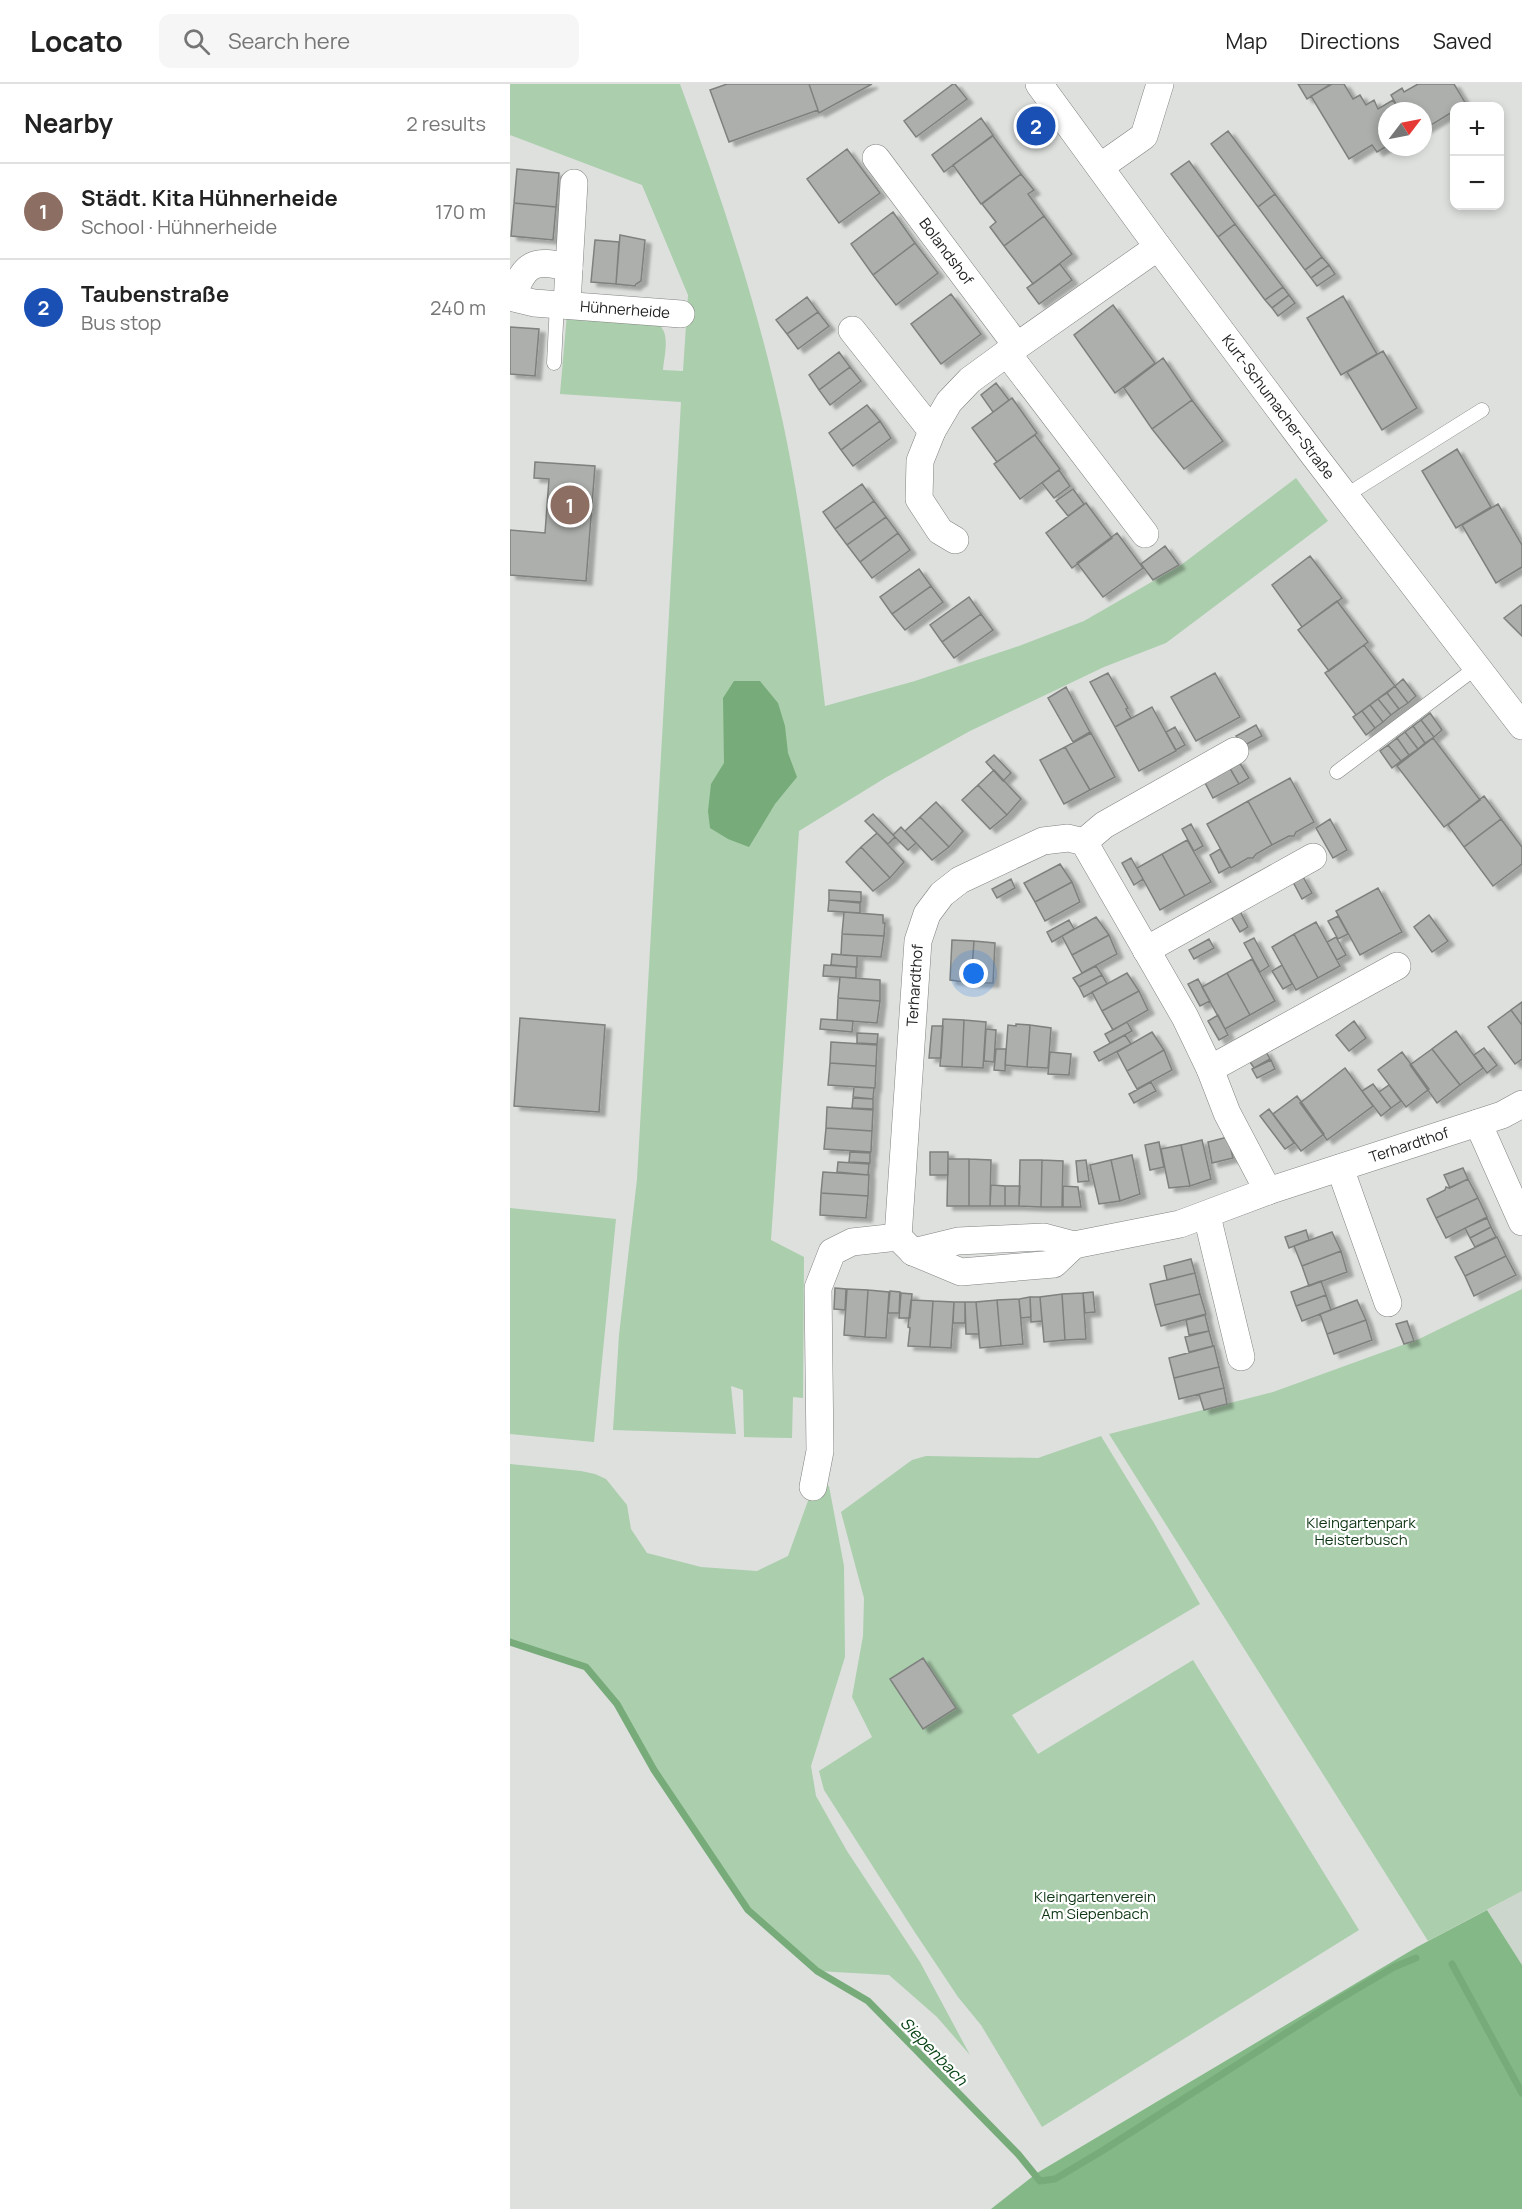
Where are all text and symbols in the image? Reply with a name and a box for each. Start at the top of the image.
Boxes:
search box [159,14,579,68]
text: Locato [30,22,123,60]
icon: search [180,25,213,58]
text: Search here [228,26,350,56]
text: Map [1226,27,1267,55]
text: Directions [1300,27,1400,55]
text: Saved [1433,27,1492,55]
north arrow [1378,102,1432,156]
map controls [1450,102,1504,210]
button: + [1450,102,1504,156]
pin: 2 [1016,104,1056,148]
text: Nearby [24,105,113,141]
text: 2 results [406,110,486,137]
button: − [1450,156,1504,210]
text: Städt. Kita Hühnerheide [81,183,338,213]
text: 1 [39,198,48,225]
text: 170 m [435,198,486,225]
text: School · Hühnerheide [81,213,277,240]
street label: Bolandshof [915,214,979,290]
text: Taubenstraße [81,279,229,309]
text: 2 [38,294,49,321]
text: 240 m [430,294,486,321]
street label: Hühnerheide [579,295,671,323]
text: Bus stop [81,309,161,336]
street label: Kurt-Schumacher-Straße [1217,330,1340,484]
pin: 1 [550,482,590,528]
street label: Terhardthof [901,943,928,1027]
your location [959,959,988,988]
street label: Terhardthof [1366,1122,1452,1167]
park label: Kleingartenpark Heisterbusch [1306,1512,1416,1550]
park label: Kleingartenverein Am Siepenbach [1034,1886,1156,1924]
water label: Siepenbach [896,2012,973,2090]

